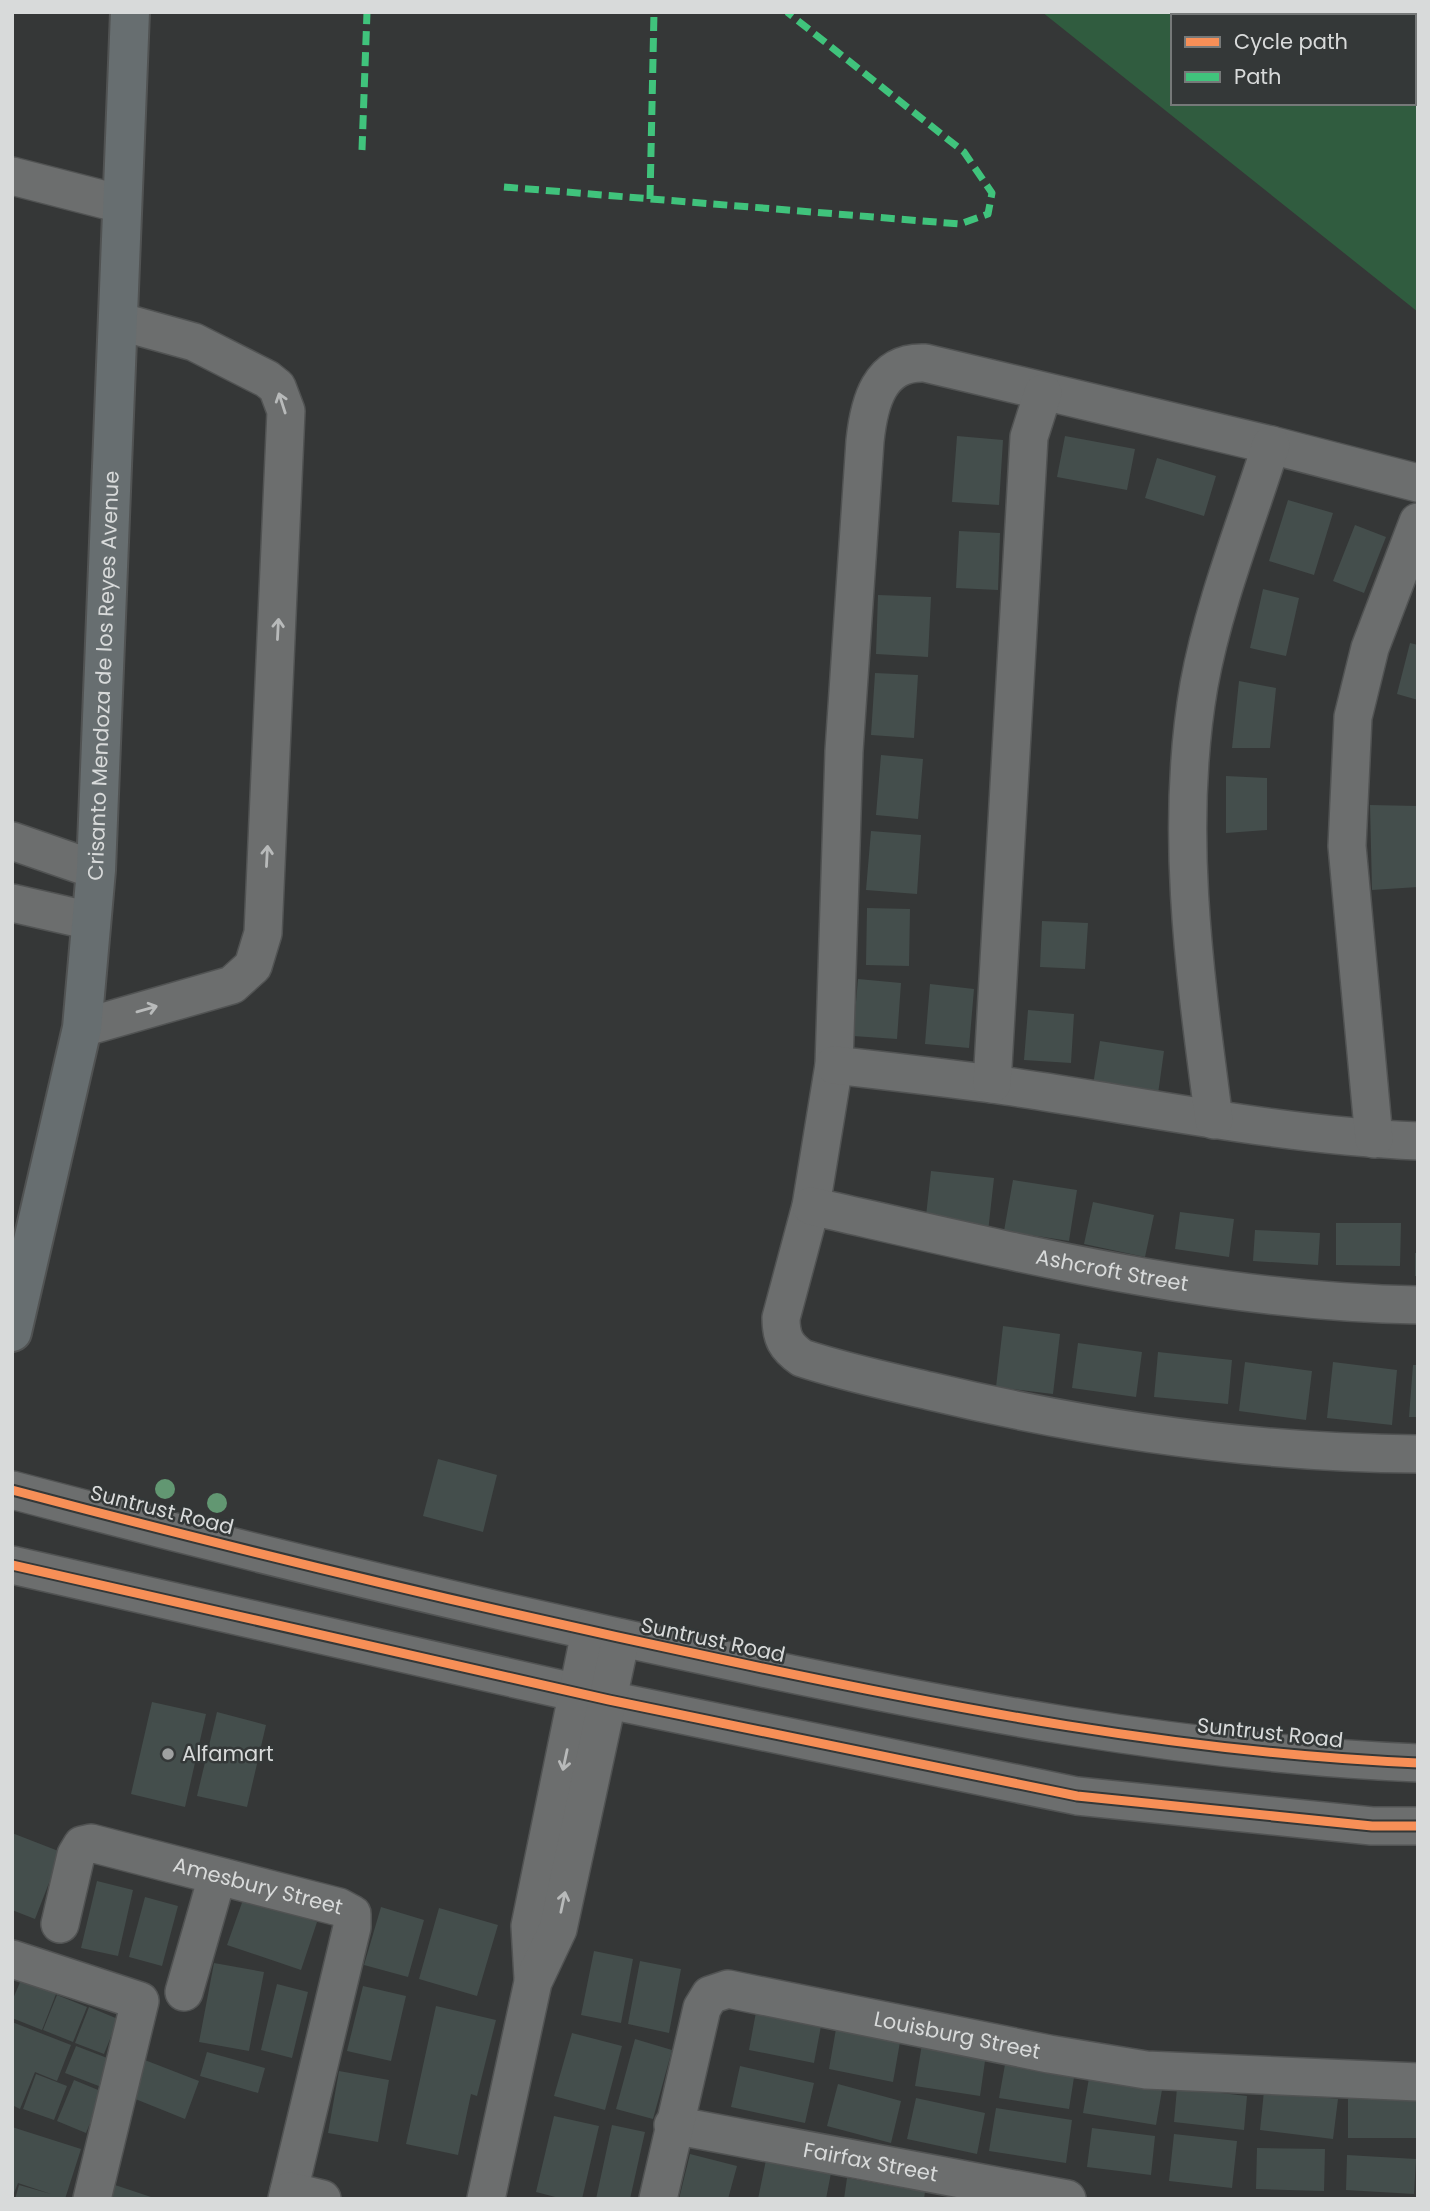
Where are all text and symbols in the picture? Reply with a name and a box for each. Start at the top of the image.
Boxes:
legend [1171,14,1416,105]
text: Cycle path [1234,27,1348,56]
text: Path [1234,62,1281,91]
one-way arrow [275,392,287,414]
street label: Crisanto Mendoza de los Reyes Avenue [80,470,126,882]
one-way arrow [271,618,284,641]
one-way arrow [261,846,274,868]
one-way arrow [136,1002,158,1015]
street label: Ashcroft Street [1033,1242,1190,1298]
street label: Suntrust Road [87,1478,237,1541]
street label: Suntrust Road [638,1610,788,1669]
street label: Suntrust Road [1195,1710,1345,1755]
place label: Alfamart [182,1739,274,1768]
marker: Alfamart [160,1746,176,1762]
one-way arrow [557,1748,571,1771]
street label: Amesbury Street [170,1850,346,1921]
one-way arrow [557,1891,571,1914]
street label: Louisburg Street [872,2004,1043,2066]
street label: Fairfax Street [801,2135,940,2188]

